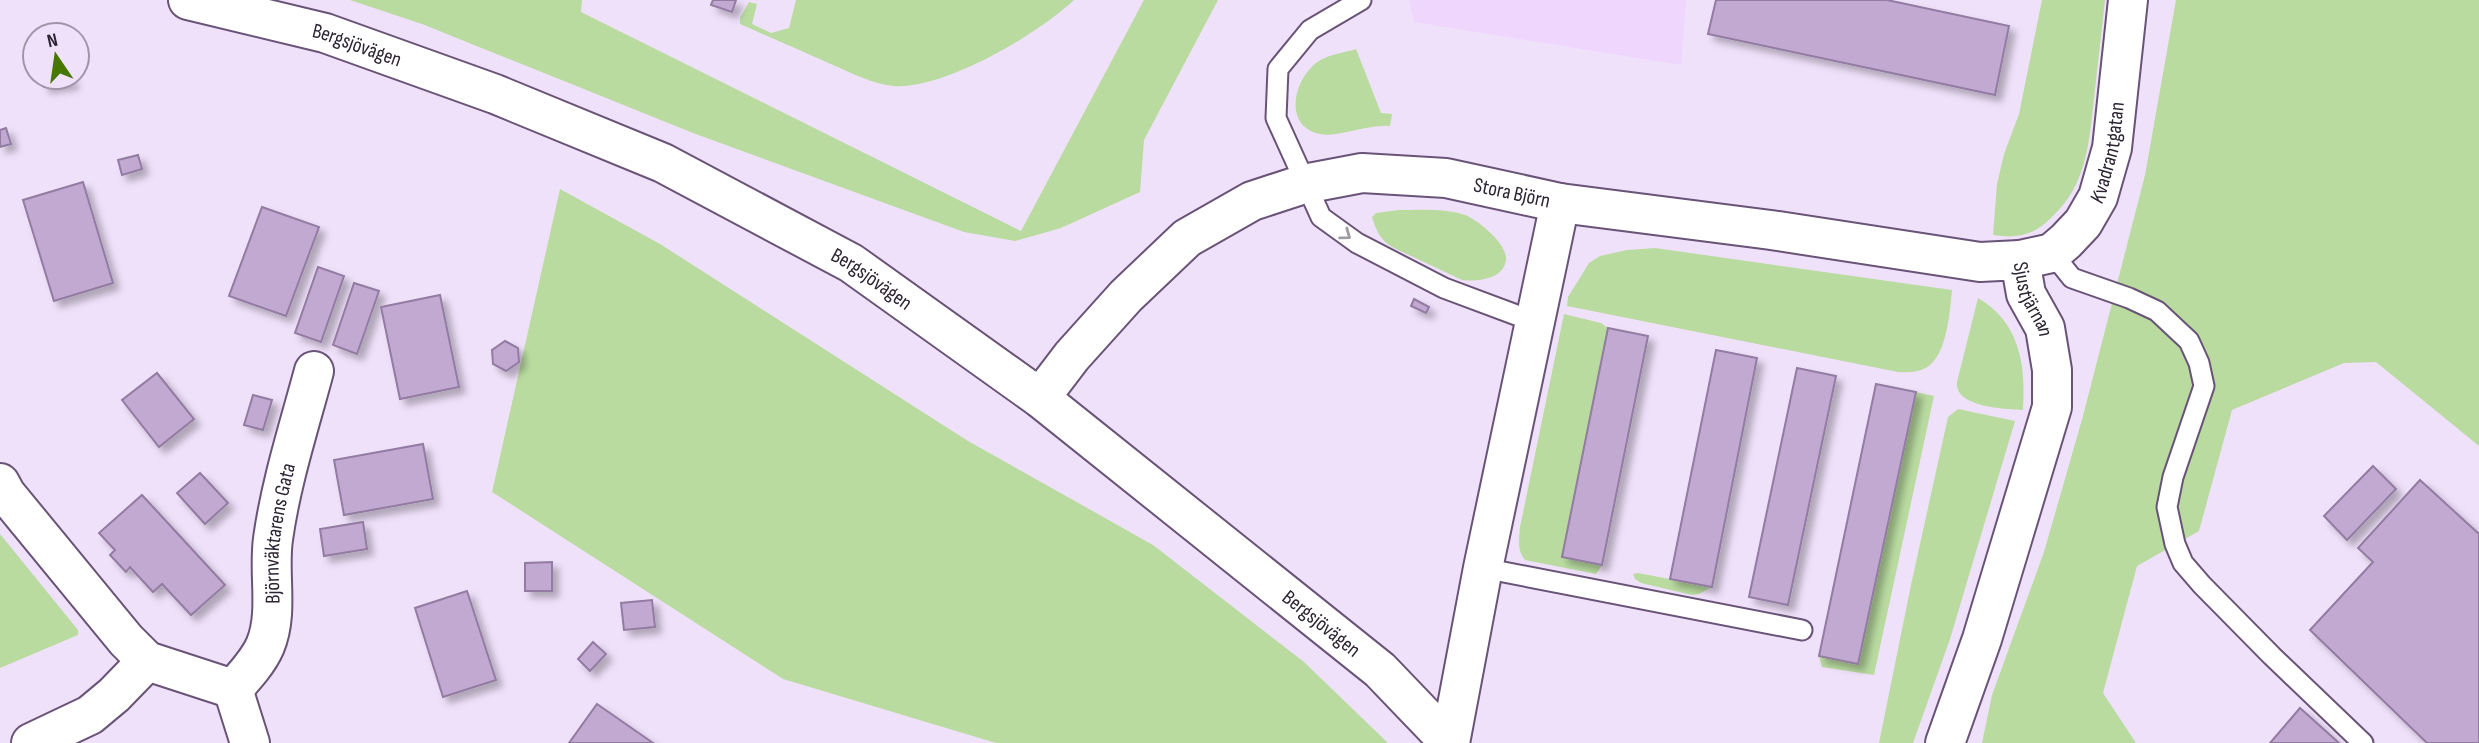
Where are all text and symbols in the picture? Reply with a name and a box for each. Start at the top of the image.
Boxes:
street label: Bergsjövägen [310,18,405,72]
north arrow [21,21,91,91]
text: N [45,29,60,53]
street label: Kvadrantgatan [2085,101,2130,208]
street label: Stora Björn [1471,172,1553,214]
one-way arrow [1338,227,1351,239]
street label: Bergsjövägen [827,243,917,316]
street label: Sjustjärnan [2008,260,2058,338]
street label: Björnväktarens Gata [260,460,301,604]
street label: Bergsjövägen [1277,585,1366,663]

